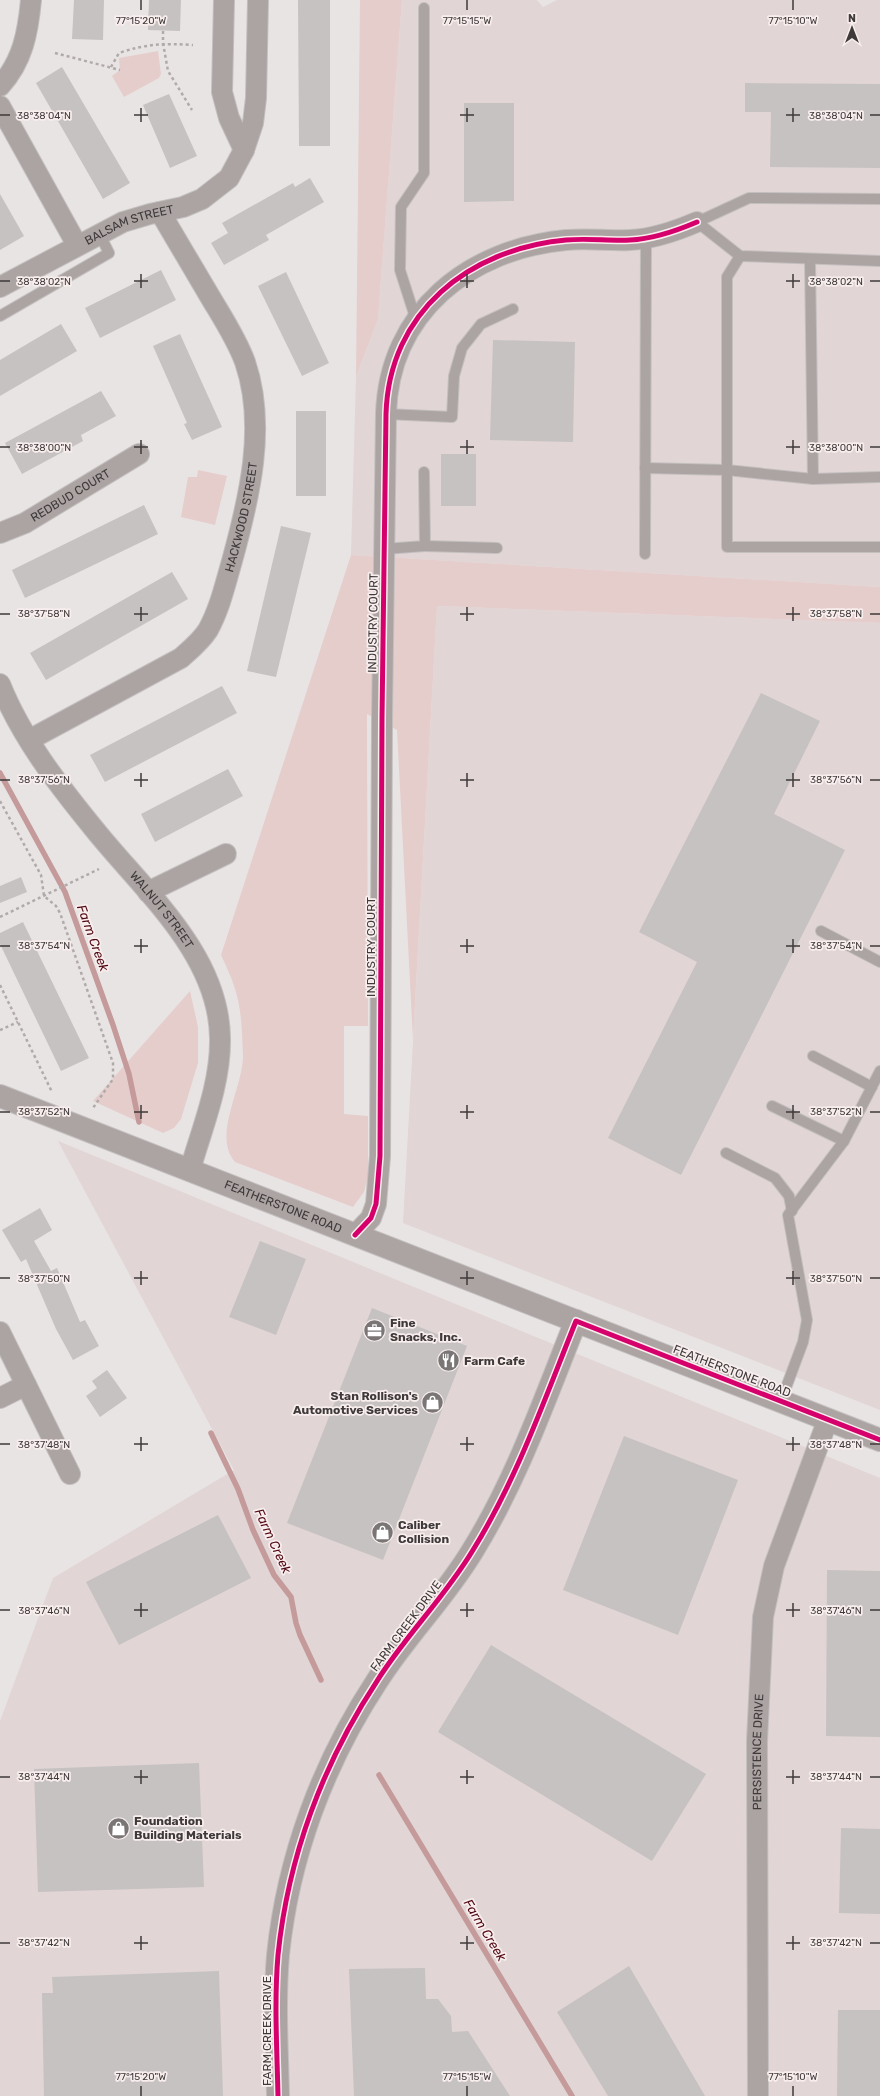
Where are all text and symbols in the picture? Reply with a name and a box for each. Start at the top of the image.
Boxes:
north arrow [832,8,872,48]
text: N [848,12,856,25]
text: 77°15'20"W [116,15,166,27]
text: 77°15'15"W [443,15,491,27]
text: 77°15'10"W [769,15,817,27]
text: 38°38'04"N [17,110,71,122]
text: 38°38'04"N [809,110,863,122]
street label: BALSAM STREET [82,202,175,248]
text: 38°38'02"N [17,276,71,288]
text: 38°38'02"N [809,276,863,288]
text: 38°38'00"N [17,442,71,454]
text: 38°38'00"N [809,442,863,454]
street label: HACKWOOD STREET [222,461,260,574]
street label: REDBUD COURT [28,466,113,525]
street label: INDUSTRY COURT [365,573,381,673]
text: 38°37'58"N [18,608,70,620]
text: 38°37'58"N [810,608,862,620]
text: 38°37'56"N [18,774,70,786]
text: 38°37'56"N [810,774,862,786]
street label: WALNUT STREET [127,869,196,951]
street label: INDUSTRY COURT [364,897,378,997]
water label: Farm Creek [74,903,112,974]
text: 38°37'54"N [18,940,70,952]
text: 38°37'54"N [810,940,862,952]
text: 38°37'52"N [18,1106,70,1118]
text: 38°37'52"N [810,1106,862,1118]
street label: FEATHERSTONE ROAD [222,1177,344,1236]
text: 38°37'50"N [18,1273,70,1285]
text: 38°37'50"N [810,1273,862,1285]
place label: Fine Snacks, Inc. [390,1316,461,1344]
office icon: Fine Snacks, Inc. [362,1317,388,1343]
street label: FEATHERSTONE ROAD [671,1342,793,1400]
restaurant icon: Farm Cafe [436,1348,462,1374]
place label: Farm Cafe [464,1354,525,1368]
place label: Stan Rollison's Automotive Services [293,1389,418,1417]
shop icon: Stan Rollison's Automotive Services [420,1390,446,1416]
text: 38°37'48"N [18,1439,70,1451]
text: 38°37'48"N [810,1439,862,1451]
water label: Farm Creek [251,1506,295,1576]
place label: Caliber Collision [398,1518,449,1546]
shop icon: Caliber Collision [369,1519,395,1545]
street label: FARM CREEK DRIVE [367,1578,445,1674]
text: 38°37'46"N [18,1605,70,1617]
text: 38°37'46"N [810,1605,862,1617]
street label: PERSISTENCE DRIVE [750,1694,766,1810]
text: 38°37'44"N [18,1771,70,1783]
text: 38°37'44"N [810,1771,862,1783]
place label: Foundation Building Materials [134,1814,242,1842]
shop icon: Foundation Building Materials [106,1815,132,1841]
water label: Farm Creek [461,1896,510,1964]
text: 38°37'42"N [18,1937,70,1949]
text: 38°37'42"N [810,1937,862,1949]
street label: FARM CREEK DRIVE [260,1976,274,2086]
text: 77°15'20"W [116,2071,166,2083]
text: 77°15'15"W [443,2071,491,2083]
text: 77°15'10"W [769,2071,817,2083]

